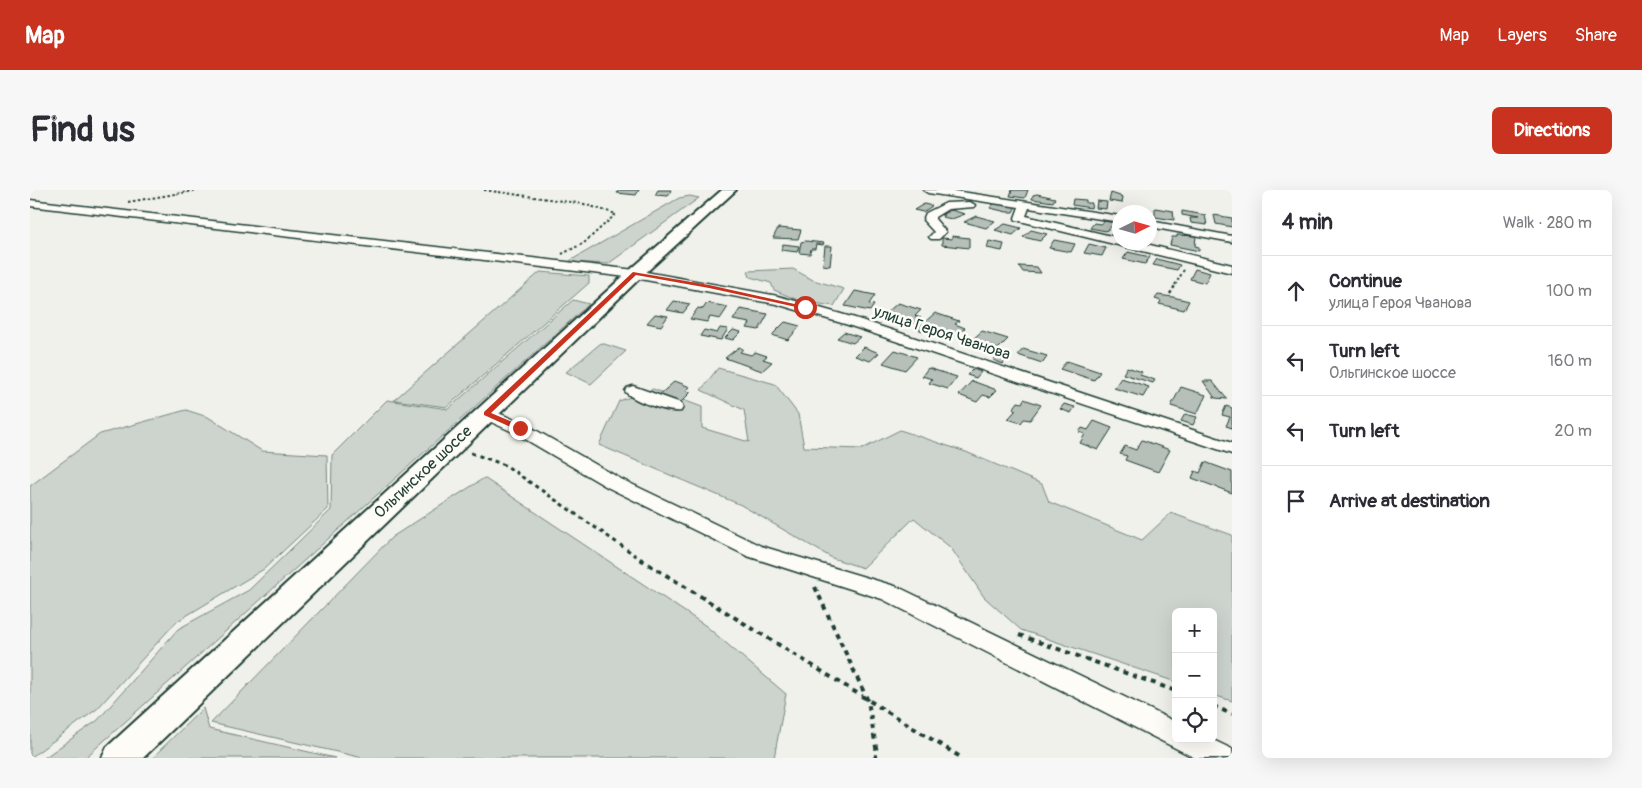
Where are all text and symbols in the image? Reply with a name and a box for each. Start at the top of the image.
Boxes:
text: Map [25,21,65,50]
text: Map [1440,24,1469,47]
text: Layers [1497,24,1547,47]
text: Share [1575,24,1617,47]
button: Directions [1492,107,1612,154]
text: Find us [30,108,135,152]
north arrow [1112,205,1157,250]
text: 4 min [1282,209,1333,236]
text: Walk · 280 m [1503,213,1592,233]
text: Continue [1329,269,1402,293]
icon: ahead [1282,277,1310,305]
text: 100 m [1546,281,1592,301]
text: улица Героя Чванова [1329,293,1472,313]
route start [794,296,817,319]
street label: улица Героя Чванова [870,301,1013,365]
text: Turn left [1329,339,1399,363]
icon: left [1282,347,1310,375]
text: 160 m [1548,351,1592,371]
text: Ольгинское шоссе [1329,363,1456,383]
route end [509,417,532,440]
icon: left [1282,417,1310,445]
text: Turn left [1329,419,1399,443]
street label: Ольгинское шоссе [370,421,476,523]
text: 20 m [1554,421,1592,441]
icon: arrive [1282,487,1310,515]
text: Arrive at destination [1329,489,1490,513]
map controls [1172,608,1217,743]
button: + [1172,608,1217,653]
button: − [1172,653,1217,698]
button: locate [1172,698,1217,743]

